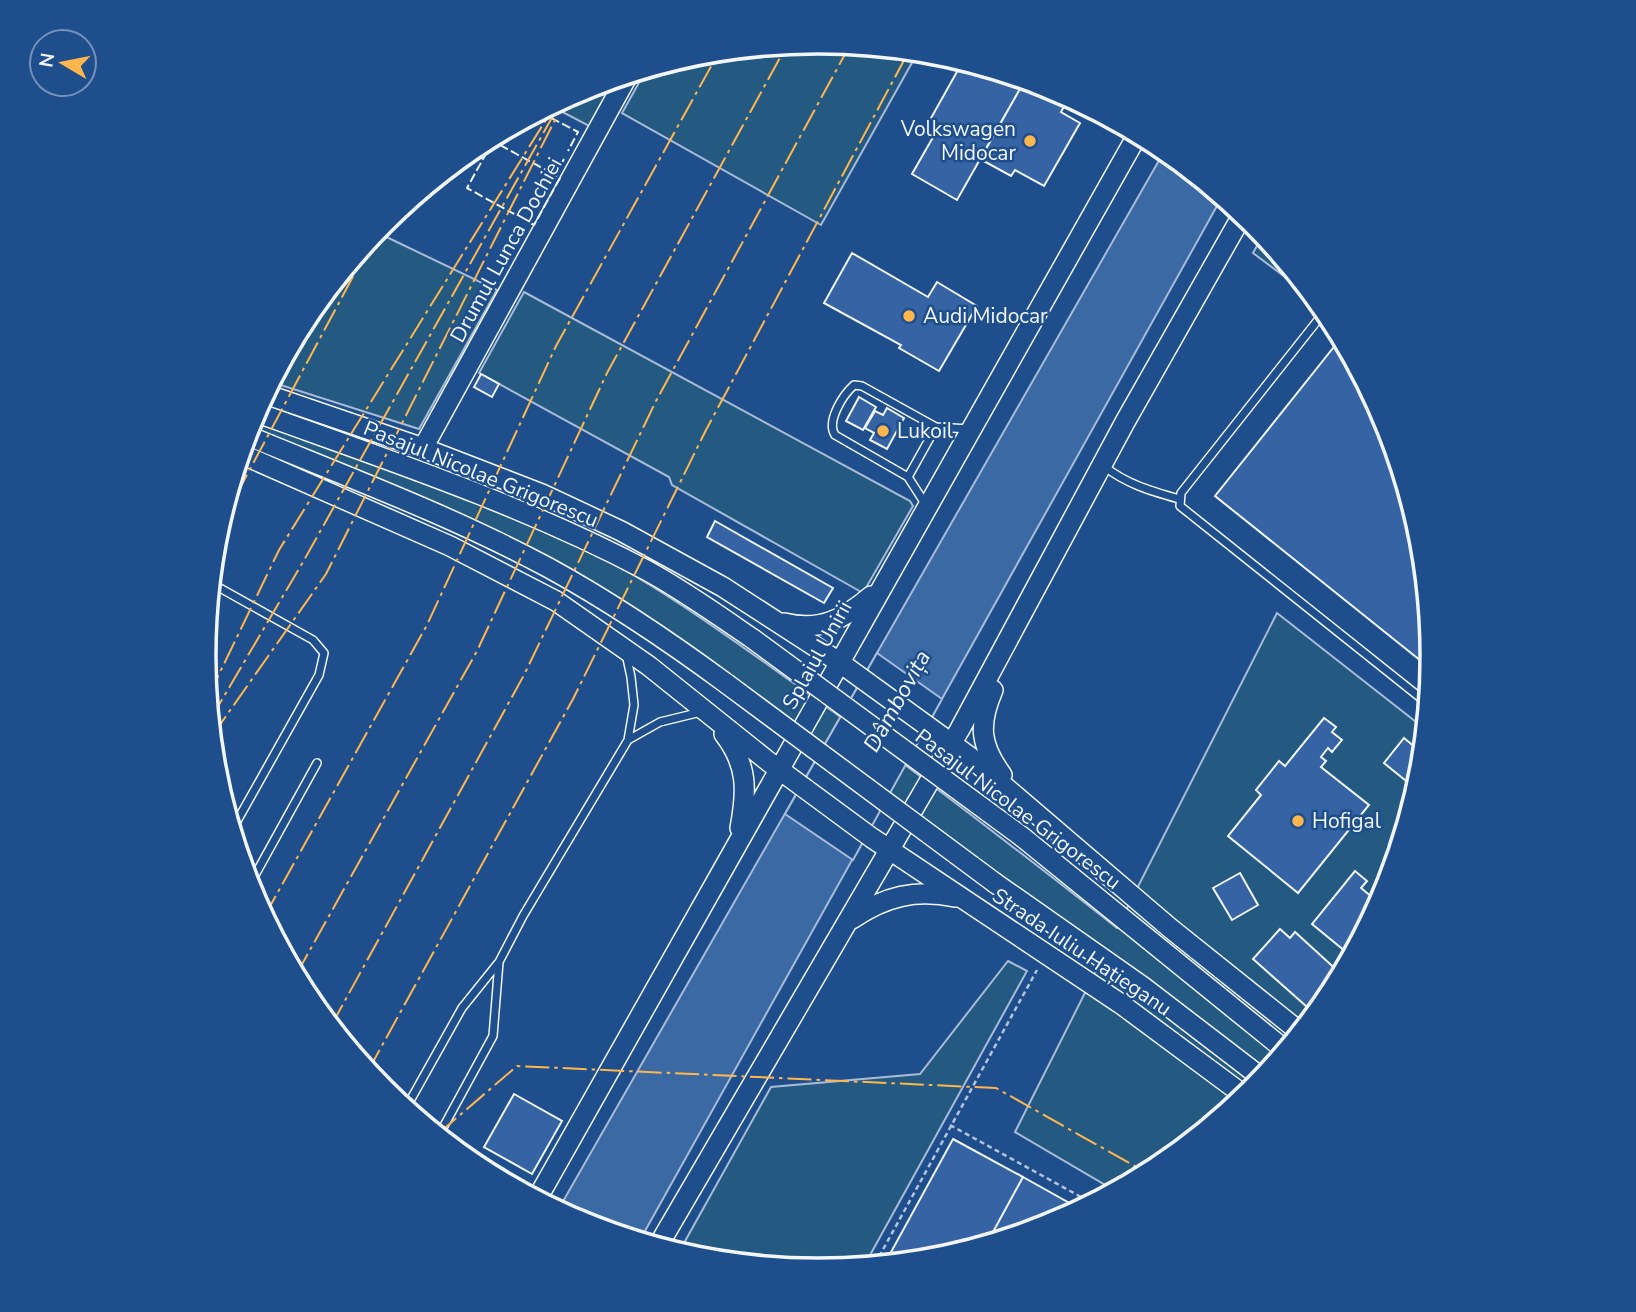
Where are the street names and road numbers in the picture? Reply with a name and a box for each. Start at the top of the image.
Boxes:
street label: Drumul Lunca Dochiei [444,153,568,347]
street label: Pasajul Nicolae Grigorescu [359,414,603,534]
street label: Splaiul Unirii [776,596,858,714]
street label: Pasajul Nicolae Grigorescu [909,722,1127,896]
street label: Strada Iuliu Hațieganu [987,882,1177,1022]

